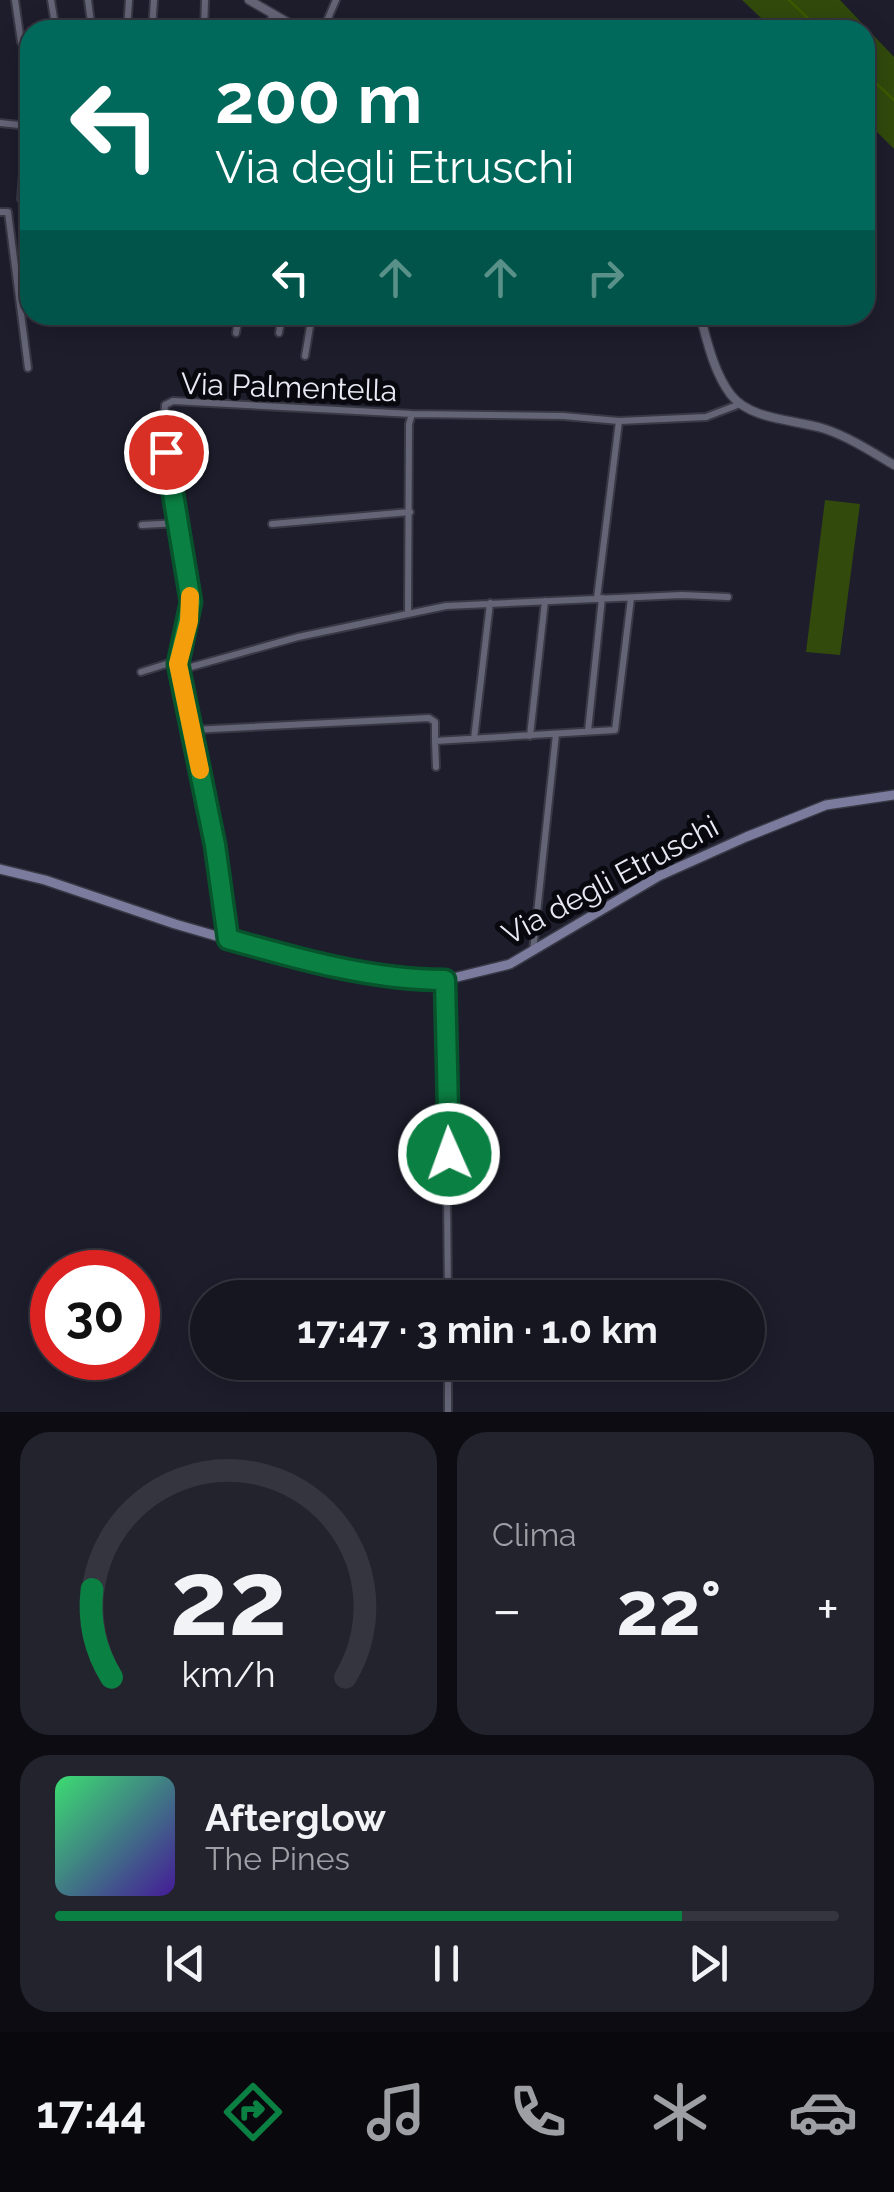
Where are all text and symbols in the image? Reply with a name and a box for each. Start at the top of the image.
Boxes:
text: 200 m [215,57,422,139]
icon: left [50,60,180,190]
text: Via degli Etruschi [215,141,574,194]
icon: left [263,250,318,305]
icon: ahead [368,250,423,305]
icon: ahead [473,250,528,305]
icon: right [578,250,633,305]
street label: Via Palmentella [180,366,398,408]
pin [124,410,209,495]
icon: arrive [139,425,194,480]
street label: Via degli Etruschi [496,808,724,952]
position arrow [397,1102,501,1206]
speed limit sign: 30 [30,1250,160,1380]
text: 17:47 · 3 min · 1.0 km [297,1307,658,1352]
text: Clima [492,1516,576,1553]
text: 22 [170,1537,287,1659]
text: 22° [616,1564,722,1653]
text: − [492,1577,522,1642]
text: + [816,1577,839,1642]
text: km/h [181,1653,276,1695]
text: Afterglow [205,1795,386,1840]
text: The Pines [205,1840,350,1877]
icon: previous [158,1936,213,1991]
icon: pause [419,1936,474,1991]
icon: next [681,1936,736,1991]
icon: directions [218,2077,288,2147]
icon: music [361,2077,431,2147]
icon: phone [503,2077,573,2147]
icon: climate [645,2077,715,2147]
icon: car [788,2077,858,2147]
text: 17:44 [36,2086,146,2139]

